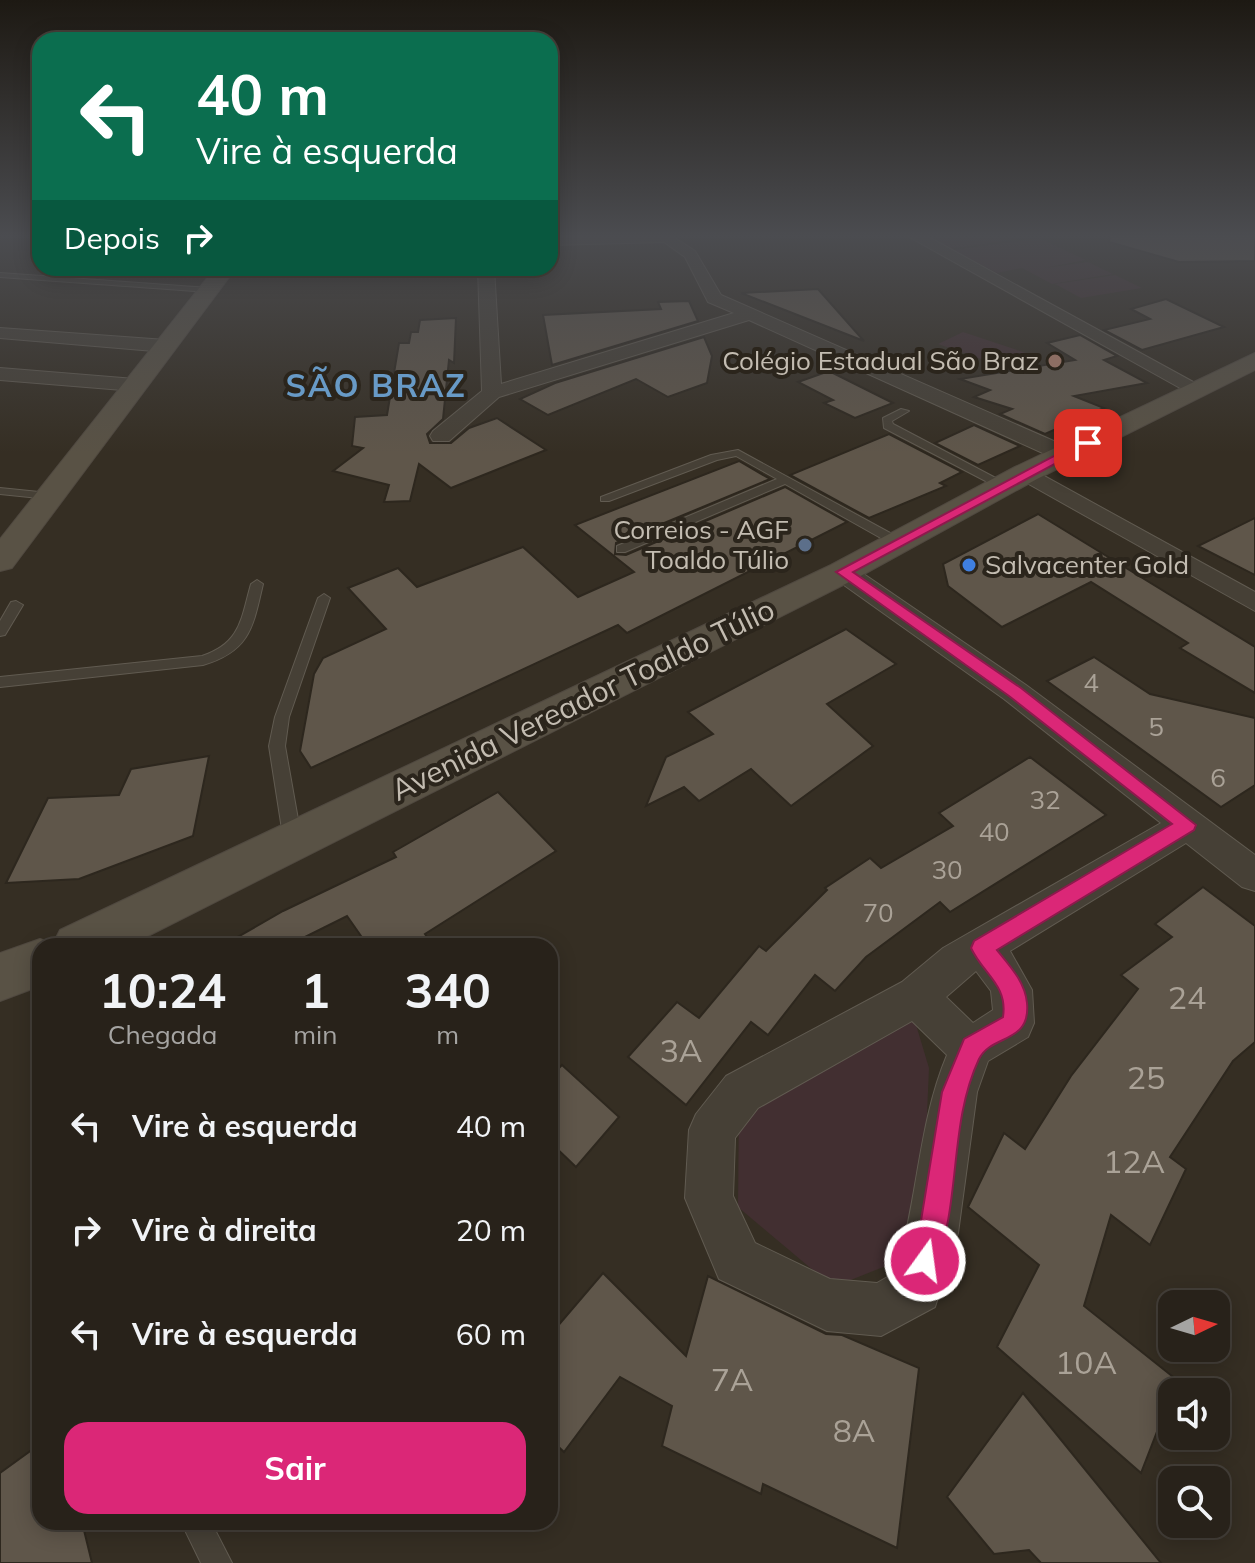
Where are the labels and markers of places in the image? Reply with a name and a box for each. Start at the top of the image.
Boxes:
place label: Colégio Estadual São Braz [722,344,1039,377]
marker: Colégio Estadual São Braz [1046,352,1064,370]
pin [1054,409,1122,477]
place label: Correios - AGF Toaldo Túlio [613,513,789,576]
marker: Correios - AGF Toaldo Túlio [796,536,814,554]
place label: Salvacenter Gold [985,548,1189,581]
marker: Salvacenter Gold [960,556,978,574]

